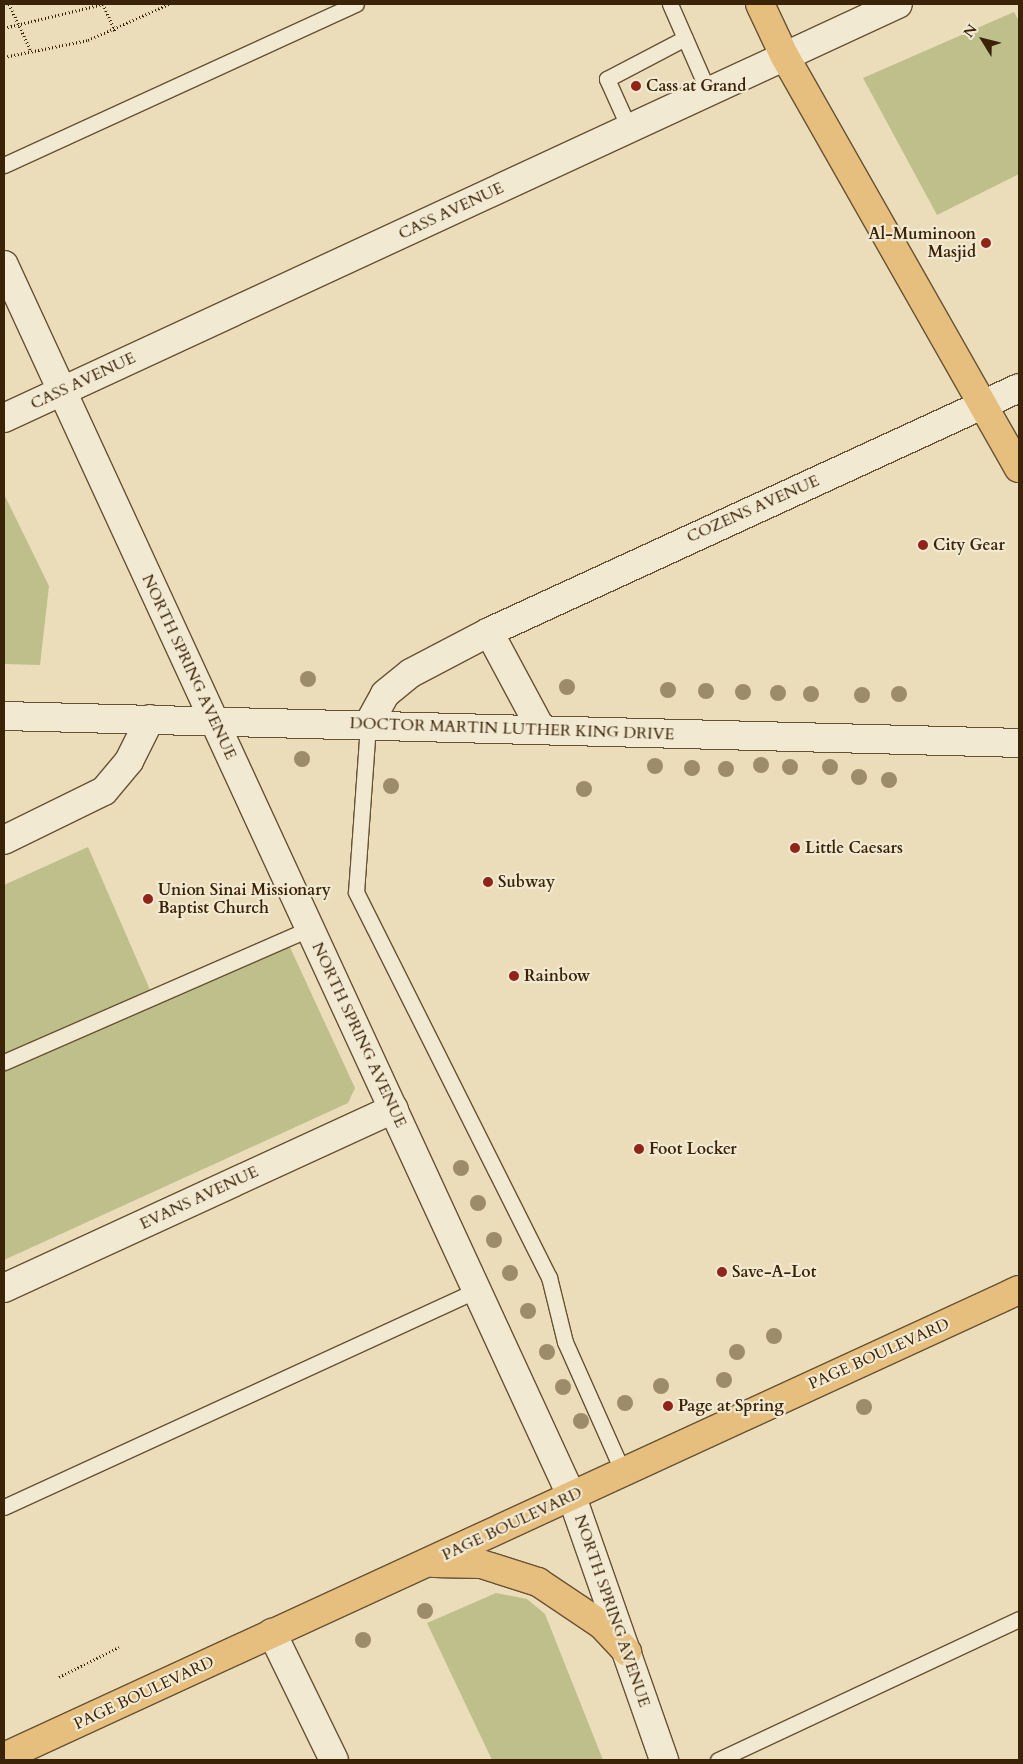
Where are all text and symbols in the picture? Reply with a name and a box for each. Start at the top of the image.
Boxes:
north arrow [958,15,1008,65]
text: N [959,20,982,41]
place label: Cass at Grand [646,76,746,96]
marker: Cass at Grand [630,80,642,92]
street label: CASS AVENUE [395,178,507,244]
place label: Al-Muminoon Masjid [868,224,976,262]
marker: Al-Muminoon Masjid [980,237,992,249]
street label: CASS AVENUE [27,348,139,414]
street label: COZENS AVENUE [684,471,822,547]
place label: City Gear [933,535,1005,555]
marker: City Gear [917,539,929,551]
street label: NORTH SPRING AVENUE [138,571,240,763]
street label: DOCTOR MARTIN LUTHER KING DRIVE [349,714,675,744]
place label: Little Caesars [805,838,903,858]
marker: Little Caesars [789,842,801,854]
place label: Subway [498,872,555,892]
marker: Subway [482,876,494,888]
place label: Union Sinai Missionary Baptist Church [158,880,331,918]
marker: Union Sinai Missionary Baptist Church [142,893,154,905]
street label: NORTH SPRING AVENUE [308,939,410,1131]
place label: Rainbow [524,966,590,986]
marker: Rainbow [508,970,520,982]
place label: Foot Locker [649,1139,737,1159]
marker: Foot Locker [633,1143,645,1155]
street label: EVANS AVENUE [137,1162,261,1234]
place label: Save-A-Lot [732,1262,816,1282]
marker: Save-A-Lot [716,1266,728,1278]
street label: PAGE BOULEVARD [806,1314,952,1394]
place label: Page at Spring [678,1396,784,1416]
marker: Page at Spring [662,1400,674,1412]
street label: PAGE BOULEVARD [439,1483,585,1565]
street label: NORTH SPRING AVENUE [570,1512,654,1710]
street label: PAGE BOULEVARD [71,1652,217,1734]

